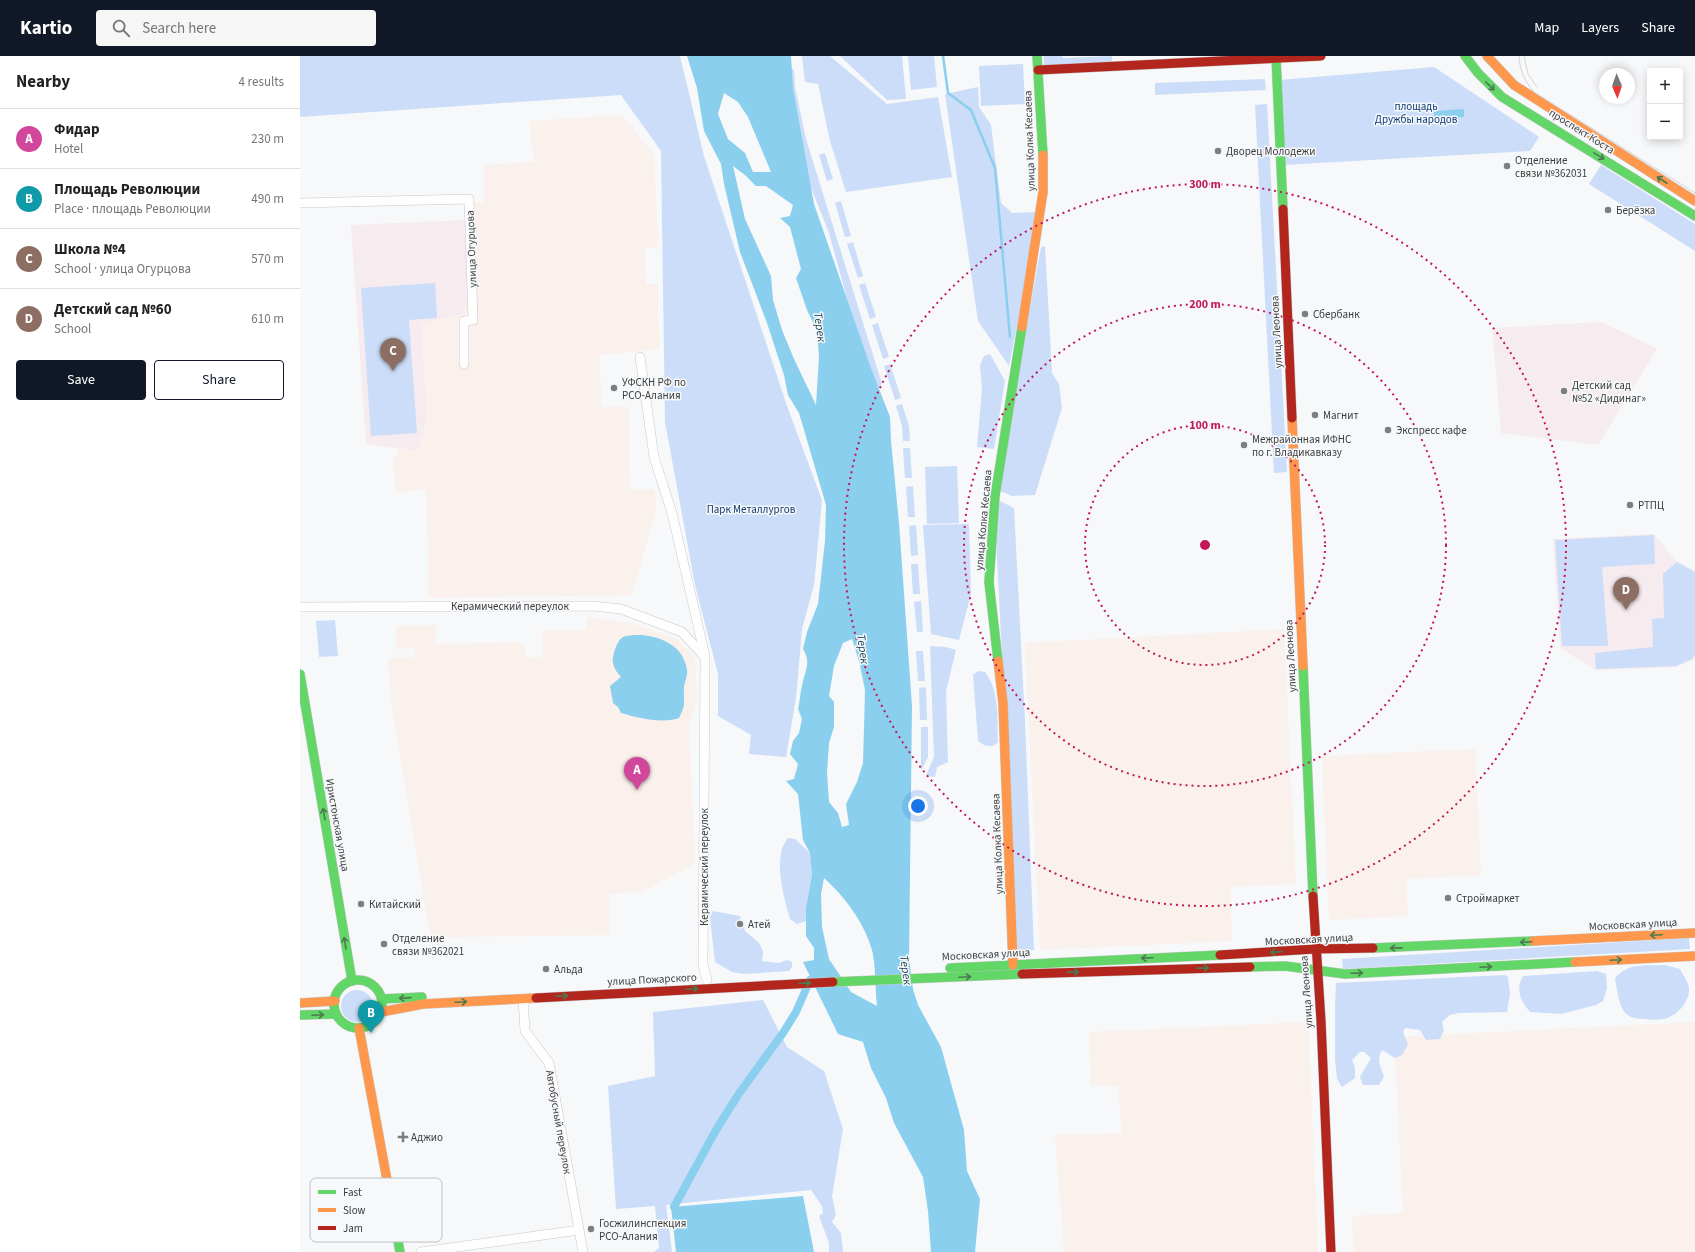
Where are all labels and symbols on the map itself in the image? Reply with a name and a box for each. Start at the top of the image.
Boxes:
north arrow [1599,68,1635,104]
one-way arrow [1485,81,1495,91]
street label: улица Колка Кесаева [1020,90,1039,192]
park label: площадь Дружбы народов [1375,99,1458,127]
street label: проспект Коста [1546,105,1617,158]
place label: Дворец Молодежи [1226,144,1315,159]
marker: Дворец Молодежи [1213,146,1223,156]
one-way arrow [1593,152,1604,160]
place label: Отделение связи №362031 [1515,153,1587,181]
marker: Отделение связи №362031 [1502,161,1512,171]
one-way arrow [1656,175,1668,183]
text: 300 m [1189,176,1221,193]
place label: Берёзка [1616,203,1655,218]
marker: Берёзка [1603,205,1613,215]
street label: улица Огурцова [463,210,480,288]
street label: улица Леонова [1267,295,1286,369]
text: 200 m [1189,296,1221,313]
place label: Сбербанк [1313,307,1360,322]
marker: Сбербанк [1300,309,1310,319]
water label: Терек [809,311,830,343]
pin: C [380,338,406,371]
place label: УФСКН РФ по РСО-Алания [622,375,686,403]
place label: Детский сад №52 «Дидинаг» [1572,378,1646,406]
marker: УФСКН РФ по РСО-Алания [609,383,619,393]
marker: Детский сад №52 «Дидинаг» [1559,386,1569,396]
place label: Магнит [1323,408,1359,423]
marker: Магнит [1310,410,1320,420]
text: 100 m [1189,417,1221,434]
place label: Экспресс кафе [1396,423,1467,438]
marker: Экспресс кафе [1383,425,1393,435]
place label: Межрайонная ИФНС по г. Владикавказу [1252,432,1351,460]
marker: Межрайонная ИФНС по г. Владикавказу [1239,440,1249,450]
street label: улица Колка Кесаева [972,469,995,571]
place label: РТПЦ [1638,498,1664,513]
marker: РТПЦ [1625,500,1635,510]
park label: Парк Металлургов [707,502,796,517]
centre of rings [1198,538,1212,552]
pin: D [1613,577,1639,610]
street label: Керамический переулок [451,599,570,614]
street label: улица Леонова [1281,619,1300,693]
water label: Терек [852,633,873,665]
pin: A [624,757,650,790]
street label: Иристонская улица [322,777,353,873]
street label: улица Колка Кесаева [988,793,1007,895]
your location [908,796,928,816]
street label: Керамический переулок [697,807,712,926]
one-way arrow [320,808,328,821]
place label: Строймаркет [1456,891,1520,906]
marker: Строймаркет [1443,893,1453,903]
place label: Китайский [369,897,421,912]
marker: Китайский [356,899,366,909]
street label: Московская улица [1589,915,1678,934]
place label: Атей [748,917,770,932]
marker: Атей [735,919,745,929]
street label: Московская улица [1265,930,1354,949]
place label: Отделение связи №362021 [392,931,464,959]
one-way arrow [1650,932,1663,939]
one-way arrow [341,936,349,949]
one-way arrow [1520,938,1533,945]
marker: Отделение связи №362021 [379,939,389,949]
one-way arrow [1390,944,1403,951]
street label: Московская улица [942,945,1031,964]
one-way arrow [1270,948,1283,956]
water label: Терек [895,954,916,986]
one-way arrow [1141,955,1154,962]
street label: улица Леонова [1296,955,1317,1029]
one-way arrow [1609,956,1622,963]
place label: Альда [554,962,583,977]
one-way arrow [1479,963,1492,970]
marker: Альда [541,964,551,974]
one-way arrow [1196,964,1209,972]
one-way arrow [1066,968,1079,976]
one-way arrow [1350,969,1363,977]
street label: улица Пожарского [607,970,697,989]
one-way arrow [958,973,971,980]
one-way arrow [798,980,811,987]
one-way arrow [685,986,698,993]
one-way arrow [555,993,568,1000]
one-way arrow [399,994,412,1002]
one-way arrow [454,999,467,1006]
pin: B [358,1000,384,1033]
one-way arrow [311,1011,324,1018]
street label: Автобусный переулок [542,1069,575,1176]
place label: Аджио [411,1130,443,1145]
marker: Аджио [398,1132,408,1142]
legend [310,1178,442,1242]
text: Fast [343,1185,362,1200]
text: Slow [343,1203,366,1218]
place label: Госжилинспекция РСО-Алания [599,1216,686,1244]
text: Jam [343,1221,363,1236]
marker: Госжилинспекция РСО-Алания [586,1224,596,1234]

